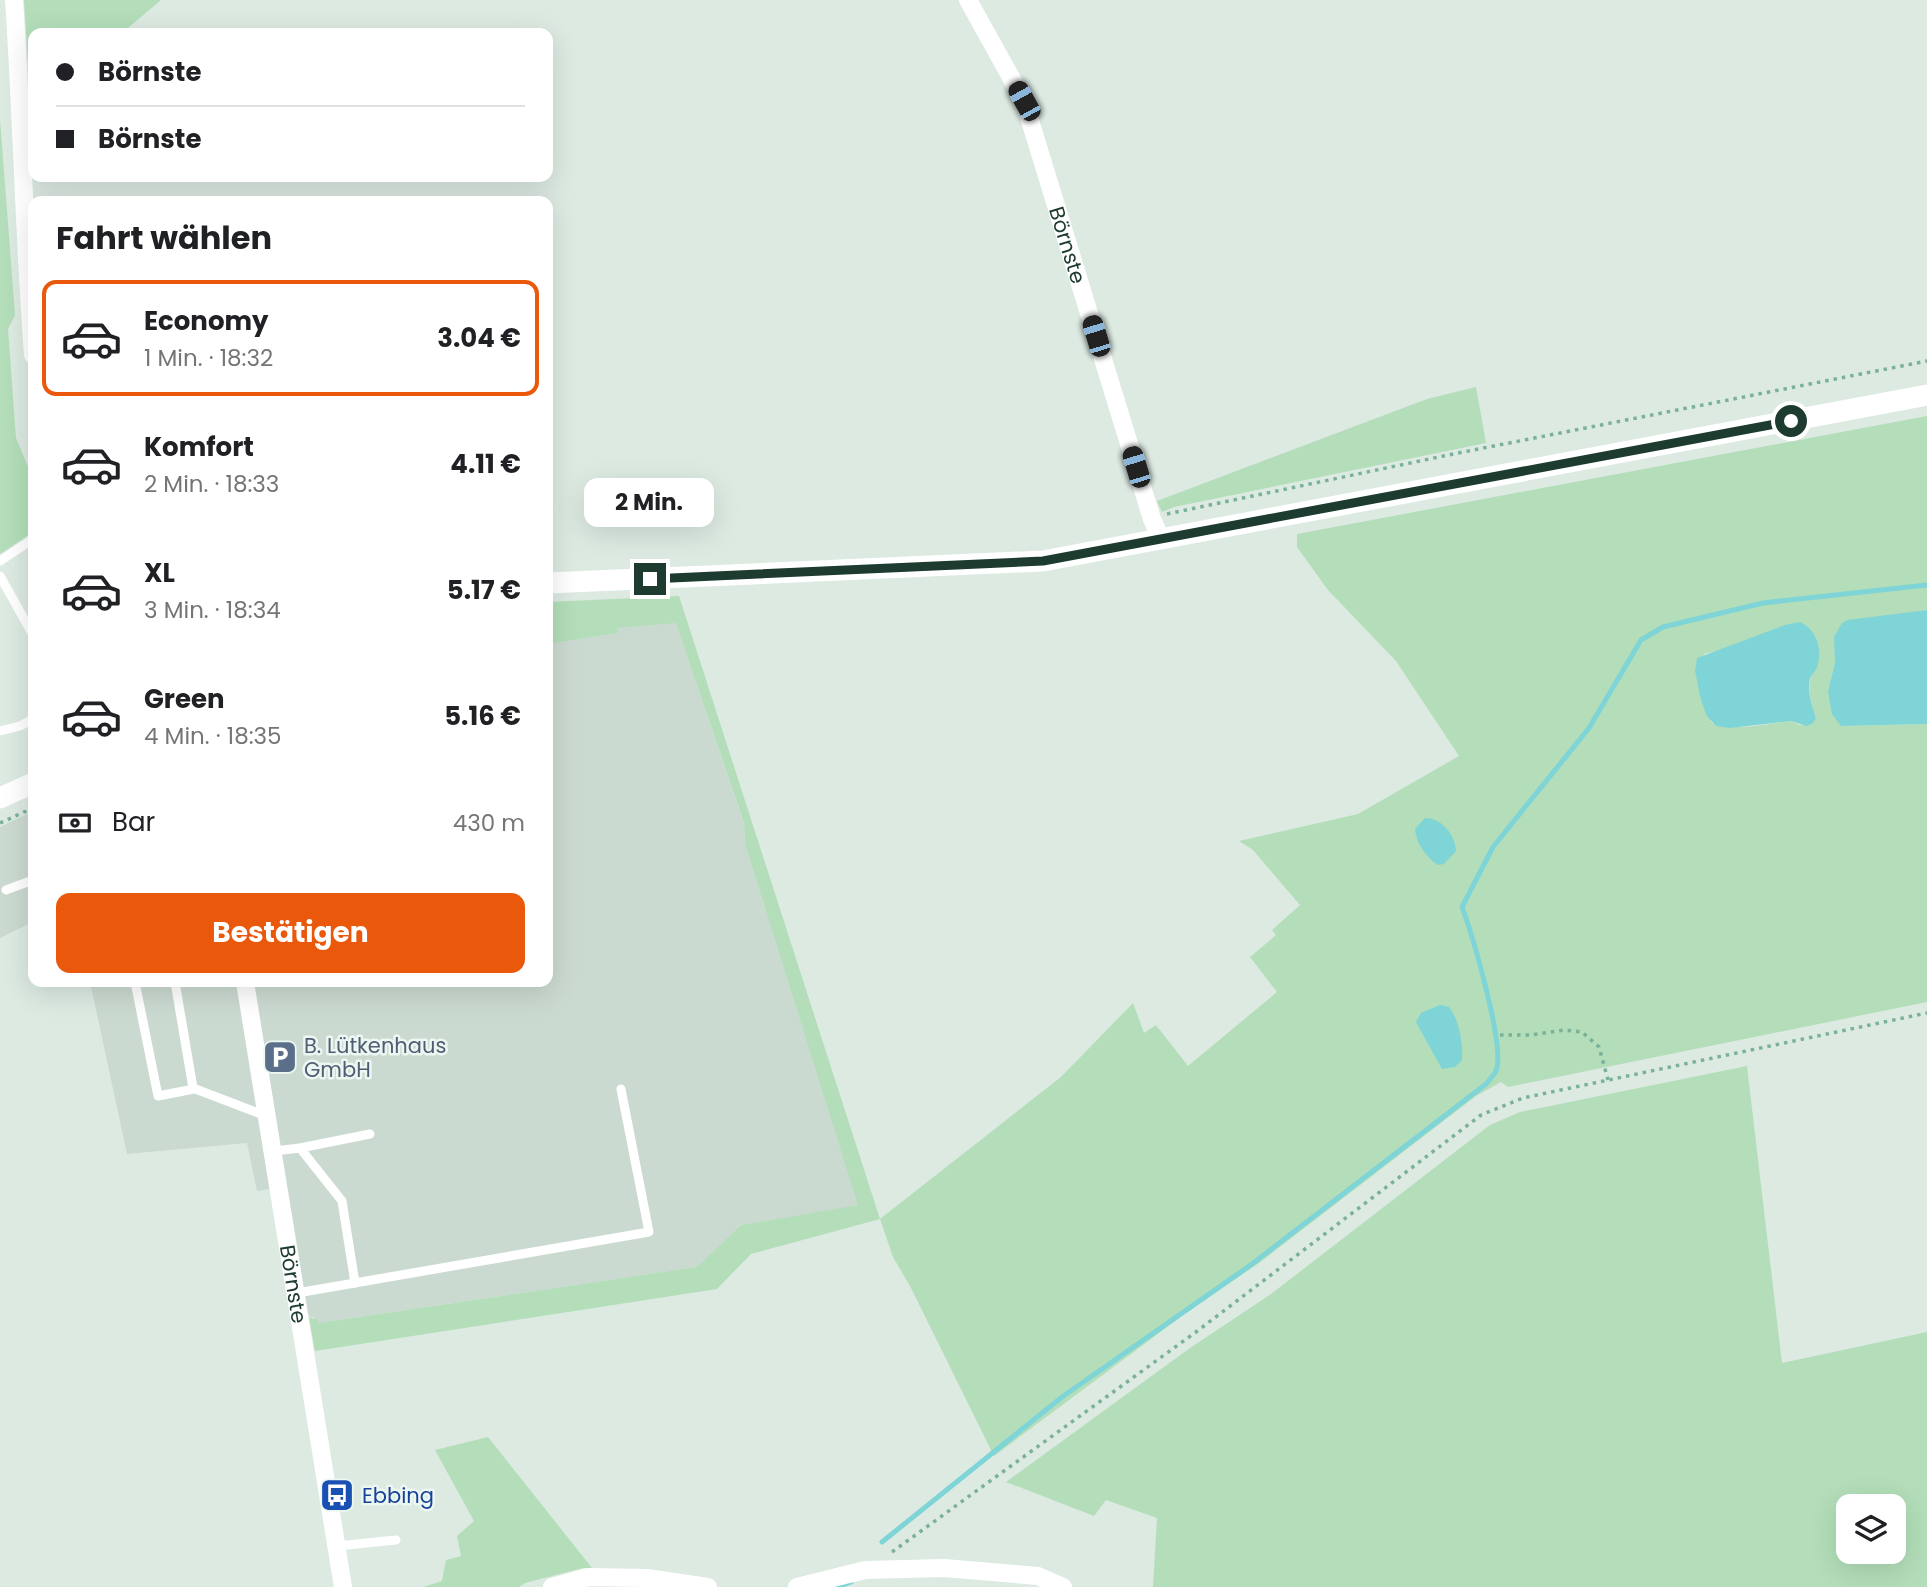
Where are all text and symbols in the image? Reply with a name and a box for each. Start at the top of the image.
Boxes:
text: Börnste [98,54,201,90]
car [1005,78,1044,124]
text: Börnste [98,121,201,157]
street label: Börnste [1043,203,1094,287]
text: Fahrt wählen [56,215,272,260]
text: Economy [144,303,268,339]
icon: car [60,307,123,370]
car [1080,313,1113,359]
text: 3.04 € [437,320,521,356]
text: 1 Min. · 18:32 [144,342,273,374]
route start [1775,405,1807,437]
text: Komfort [144,429,254,465]
icon: car [60,433,123,496]
car [1120,444,1153,490]
text: 4.11 € [450,446,521,482]
text: 2 Min. · 18:33 [144,468,279,500]
callout: 2 Min. [585,477,715,526]
text: 2 Min. [615,486,683,518]
text: XL [144,555,175,591]
icon: car [60,559,123,622]
route end [634,563,666,595]
text: 5.17 € [447,572,521,608]
text: 3 Min. · 18:34 [144,594,281,626]
text: Green [144,681,225,717]
icon: car [60,685,123,748]
text: 5.16 € [444,698,521,734]
text: 4 Min. · 18:35 [144,720,282,752]
icon: cash [56,804,94,842]
text: Bar [112,804,155,840]
text: 430 m [453,807,525,839]
button: Bestätigen [56,893,525,973]
place label: B. Lütkenhaus GmbH [304,1031,446,1084]
parking icon: B. Lütkenhaus GmbH [261,1038,299,1076]
street label: Börnste [273,1243,315,1326]
bus stop icon: Ebbing [318,1476,356,1514]
place label: Ebbing [362,1481,434,1510]
map controls [1836,1494,1906,1564]
button: layers [1836,1494,1906,1564]

